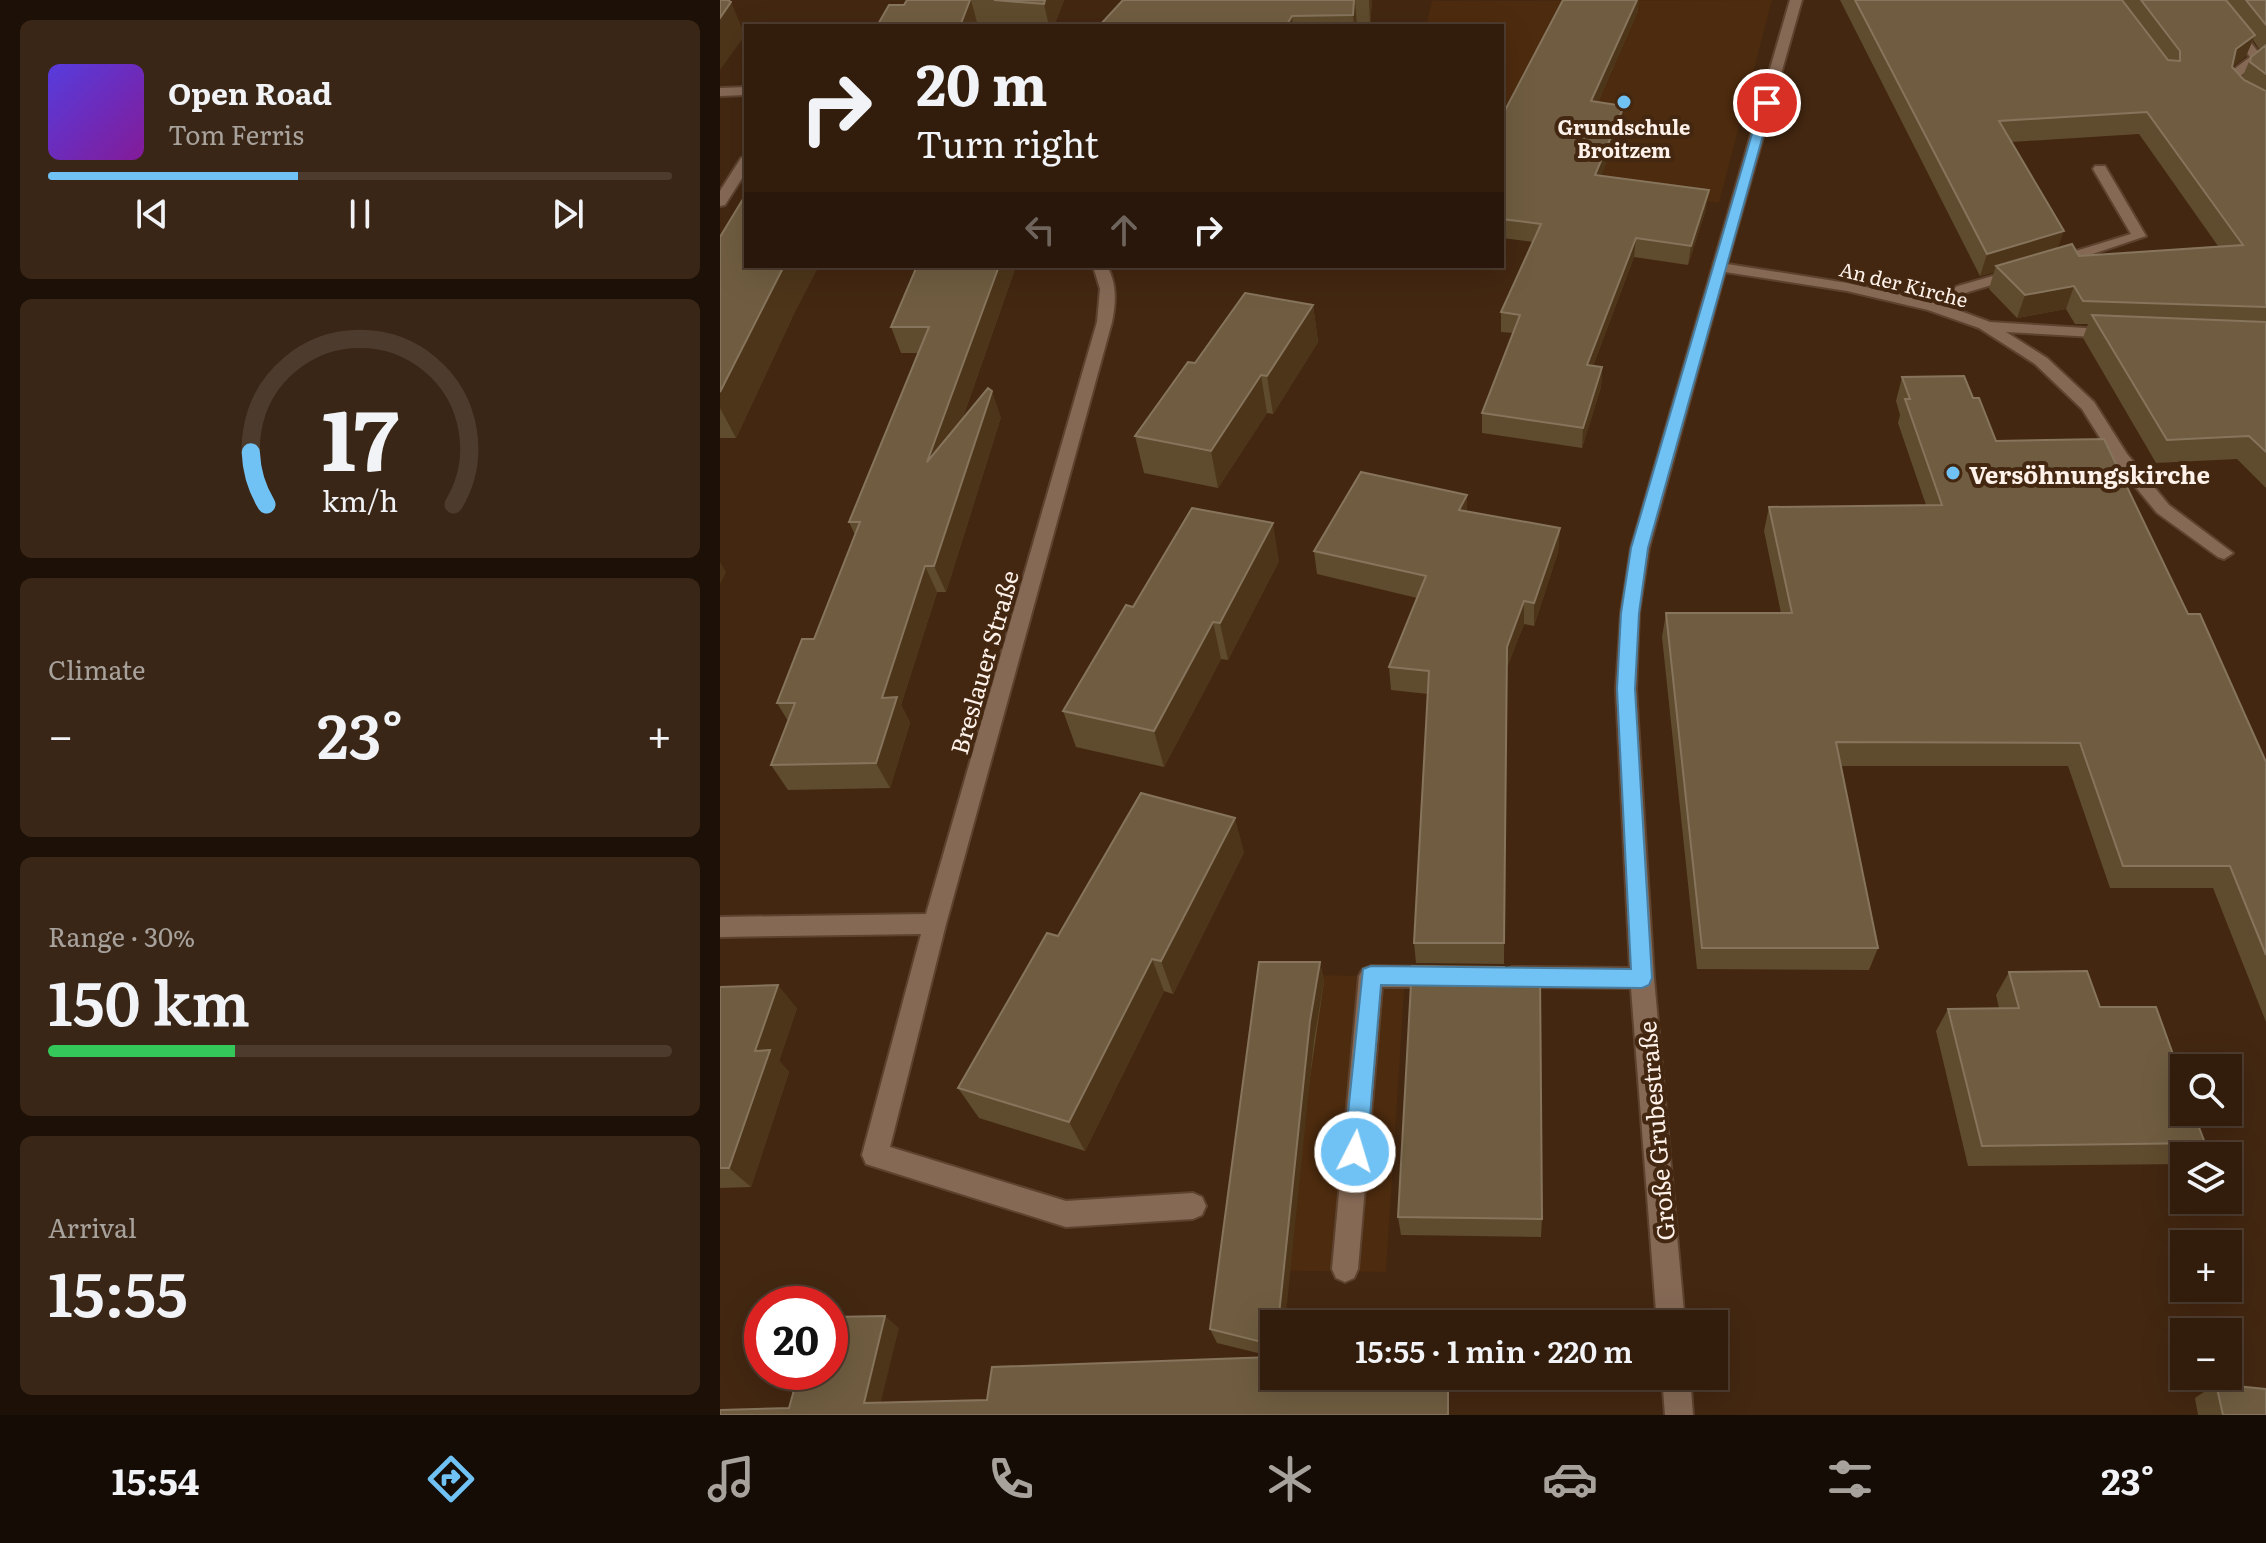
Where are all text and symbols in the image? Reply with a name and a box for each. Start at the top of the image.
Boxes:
text: 20 m [916,40,1048,123]
icon: right [784,56,888,160]
pin [1733,69,1801,137]
text: Open Road [168,70,332,114]
icon: arrive [1745,81,1789,125]
marker: Grundschule Broitzem [1615,93,1633,111]
place label: Grundschule Broitzem [1558,111,1690,164]
text: Tom Ferris [168,114,304,153]
text: Turn right [916,116,1099,169]
icon: previous [130,192,174,236]
icon: pause [338,192,382,236]
icon: next [546,192,590,236]
icon: left [1018,208,1062,252]
icon: ahead [1102,208,1146,252]
icon: right [1186,208,1230,252]
street label: An der Kirche [1837,253,1971,313]
text: 17 [321,372,399,496]
place label: Versöhnungskirche [1969,456,2210,491]
marker: Versöhnungskirche [1944,464,1962,482]
text: km/h [322,478,398,521]
street label: Breslauer Straße [940,566,1026,758]
text: Climate [48,649,146,688]
text: 23° [317,688,403,777]
text: − [48,700,74,766]
text: + [646,700,672,766]
text: Range · 30% [48,916,195,955]
text: 150 km [48,955,250,1044]
street label: Große Grubestraße [1628,1020,1682,1242]
map controls [2170,1054,2242,1390]
button: search [2170,1054,2242,1126]
position arrow [1313,1110,1397,1194]
button: layers [2170,1142,2242,1214]
text: Arrival [48,1207,137,1246]
button: + [2170,1230,2242,1302]
text: 15:55 [48,1246,188,1335]
speed limit sign: 20 [744,1286,848,1390]
button: − [2170,1318,2242,1390]
text: 15:55 · 1 min · 220 m [1355,1328,1633,1372]
icon: directions [423,1451,479,1507]
icon: music [703,1451,759,1507]
icon: phone [983,1451,1039,1507]
icon: climate [1262,1451,1318,1507]
icon: car [1542,1451,1598,1507]
icon: filters [1822,1451,1878,1507]
text: 15:54 [112,1453,199,1506]
text: 23° [2101,1453,2154,1506]

